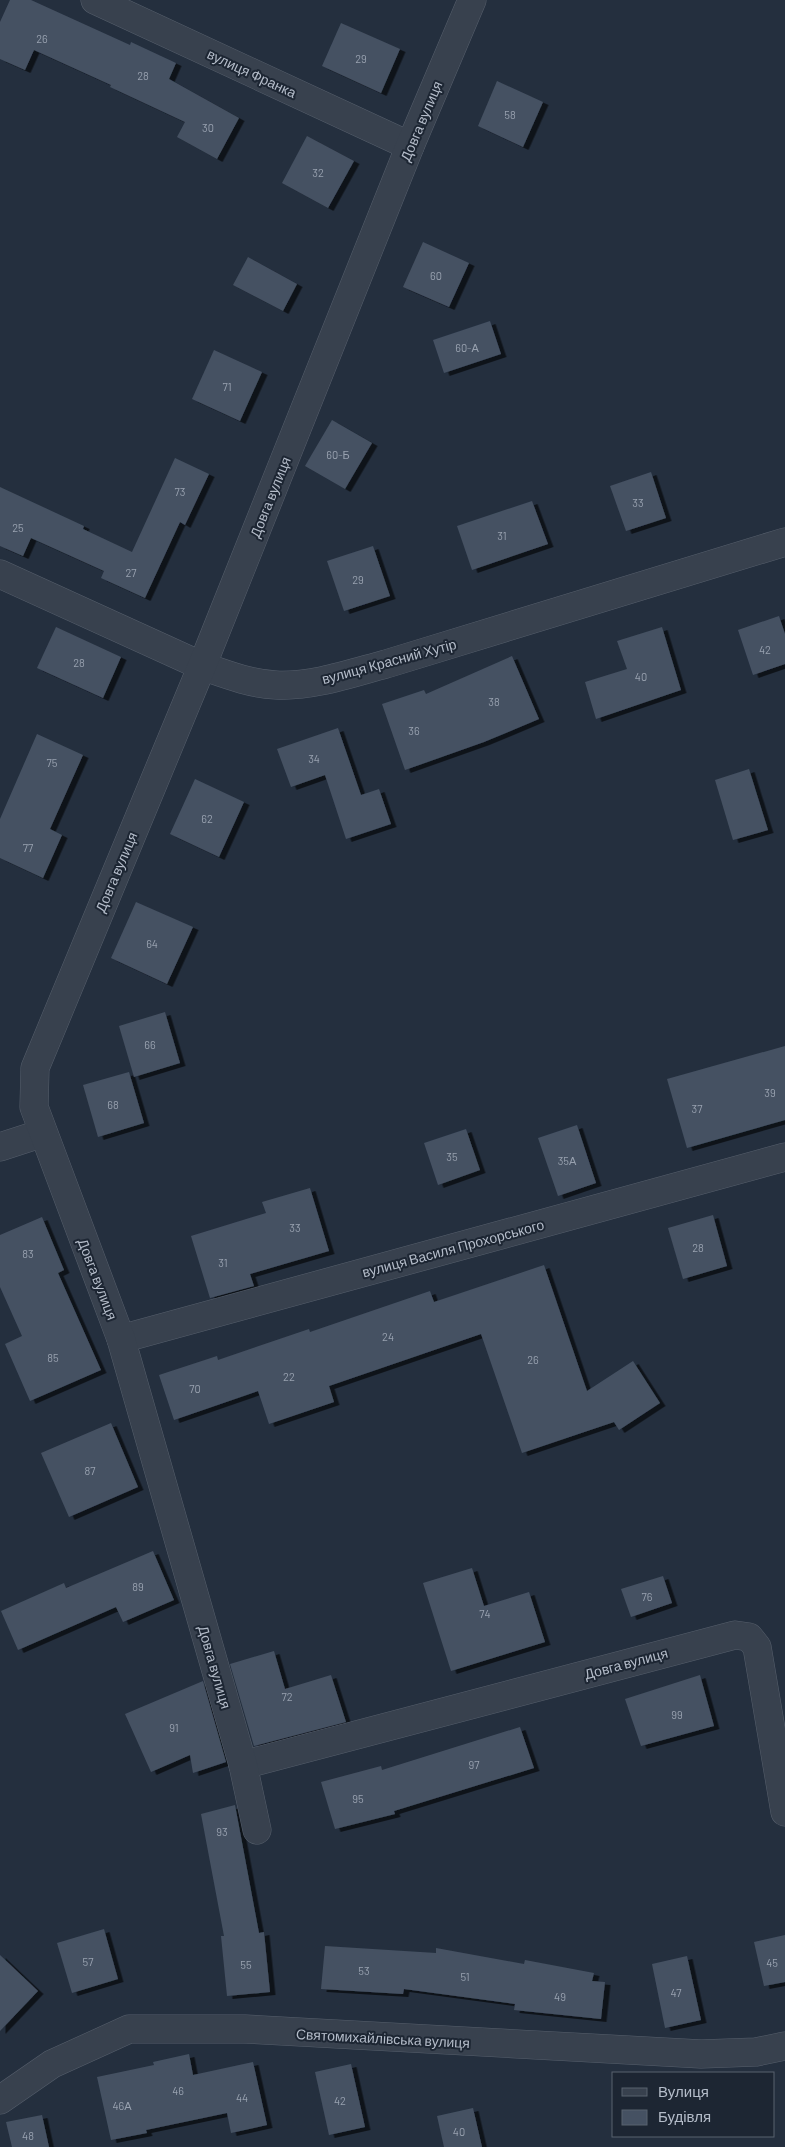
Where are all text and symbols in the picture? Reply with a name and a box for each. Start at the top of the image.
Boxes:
house number: 26 [36,32,48,45]
street label: вулиця Франка [205,45,299,101]
house number: 29 [355,52,367,65]
house number: 28 [137,69,149,82]
street label: Довга вулиця [396,78,446,164]
house number: 58 [504,108,516,121]
house number: 30 [202,121,214,134]
house number: 32 [312,166,324,179]
house number: 60 [430,269,442,282]
house number: 60-А [455,341,479,354]
house number: 71 [222,380,232,393]
house number: 60-Б [326,448,350,461]
street label: Довга вулиця [246,454,294,540]
house number: 73 [175,485,185,498]
house number: 33 [632,496,644,509]
house number: 25 [12,521,24,534]
house number: 31 [497,529,507,542]
house number: 27 [125,566,137,579]
house number: 29 [352,573,364,586]
street label: вулиця Красний Хутір [320,635,458,687]
house number: 42 [759,643,771,656]
house number: 28 [73,656,85,669]
house number: 40 [635,670,647,683]
house number: 38 [488,695,500,708]
house number: 36 [408,724,420,737]
house number: 34 [308,752,320,765]
house number: 75 [47,756,58,769]
house number: 62 [201,812,213,825]
street label: Довга вулиця [91,829,141,915]
house number: 77 [23,841,33,854]
house number: 64 [146,937,158,950]
house number: 66 [144,1038,156,1051]
house number: 39 [764,1086,776,1099]
house number: 68 [107,1098,119,1111]
house number: 37 [692,1102,702,1115]
house number: 35 [446,1150,458,1163]
house number: 35А [558,1154,577,1167]
street label: вулиця Василя Прохорського [360,1215,546,1280]
house number: 33 [289,1221,301,1234]
street label: Довга вулиця [75,1236,121,1322]
house number: 28 [692,1241,704,1254]
house number: 83 [22,1247,34,1260]
house number: 31 [218,1256,228,1269]
house number: 24 [382,1330,394,1343]
house number: 85 [47,1351,59,1364]
house number: 26 [527,1353,539,1366]
house number: 22 [283,1370,295,1383]
house number: 70 [189,1382,201,1395]
house number: 87 [85,1464,95,1477]
house number: 89 [132,1580,144,1593]
house number: 76 [642,1590,653,1603]
house number: 74 [479,1607,491,1620]
street label: Довга вулиця [195,1623,235,1711]
street label: Довга вулиця [582,1644,670,1682]
house number: 72 [281,1690,293,1703]
house number: 99 [671,1708,683,1721]
house number: 91 [169,1721,179,1734]
house number: 97 [469,1758,479,1771]
house number: 95 [352,1792,364,1805]
house number: 93 [216,1825,228,1838]
house number: 57 [83,1955,93,1968]
house number: 45 [766,1956,778,1969]
house number: 55 [240,1958,252,1971]
house number: 53 [358,1964,370,1977]
house number: 51 [460,1970,470,1983]
house number: 47 [671,1986,681,1999]
house number: 49 [554,1990,566,2003]
street label: Святомихайлівська вулиця [296,2025,470,2051]
legend [612,2072,775,2137]
text: Вулиця [658,2082,709,2100]
house number: 46 [172,2084,184,2097]
house number: 44 [236,2091,248,2104]
house number: 42 [334,2094,346,2107]
house number: 46А [112,2099,132,2112]
text: Будівля [658,2107,711,2125]
house number: 40 [453,2125,465,2138]
house number: 48 [22,2129,34,2142]

